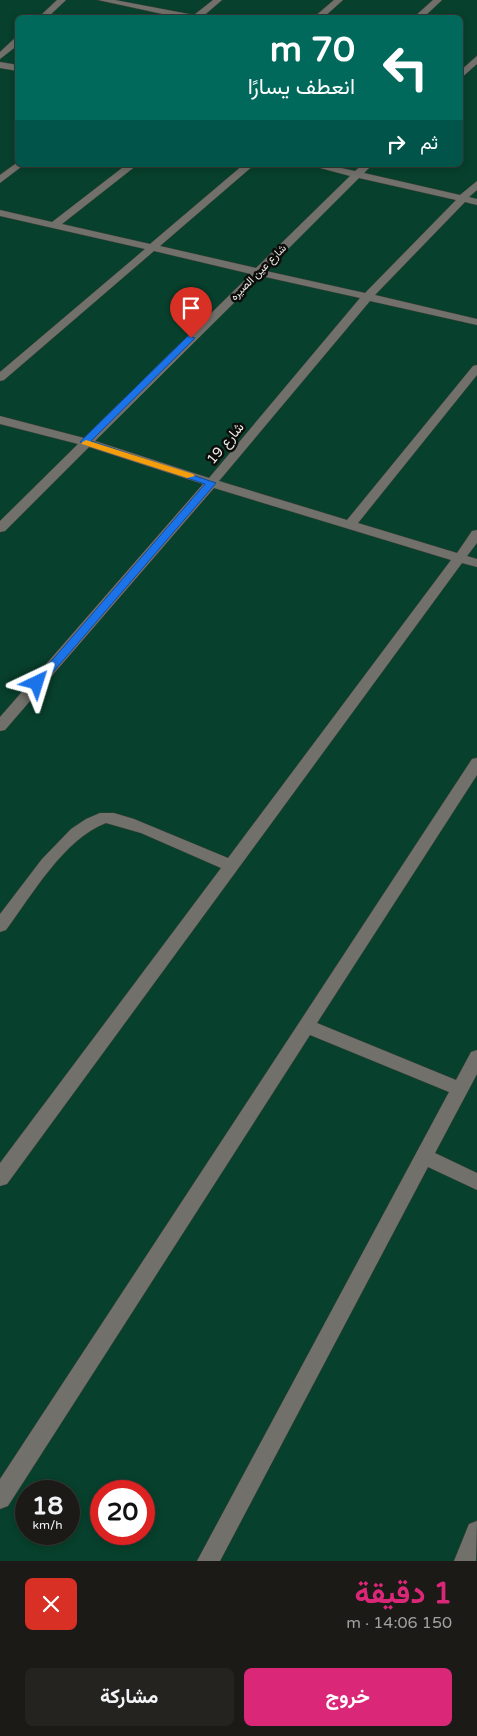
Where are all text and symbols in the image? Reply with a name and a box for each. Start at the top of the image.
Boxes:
text: 70 m [270,29,355,71]
icon: left [373,35,438,100]
text: انعطف يسارًا [248,74,355,100]
icon: right [382,130,410,158]
text: ثم [420,132,438,154]
street label: شارع عين الصيره [228,241,290,304]
pin [170,287,212,338]
icon: arrive [177,294,205,322]
street label: شارع 19 [203,419,249,469]
position arrow [10,656,62,708]
speed limit sign: 20 [90,1480,155,1545]
text: 18 [32,1491,63,1521]
text: km/h [32,1518,63,1532]
text: 1 دقيقة [355,1575,452,1612]
button: close [25,1578,77,1630]
text: 150 m · 14:06 [346,1613,452,1633]
button: مشاركة [25,1668,234,1726]
button: خروج [244,1668,452,1726]

